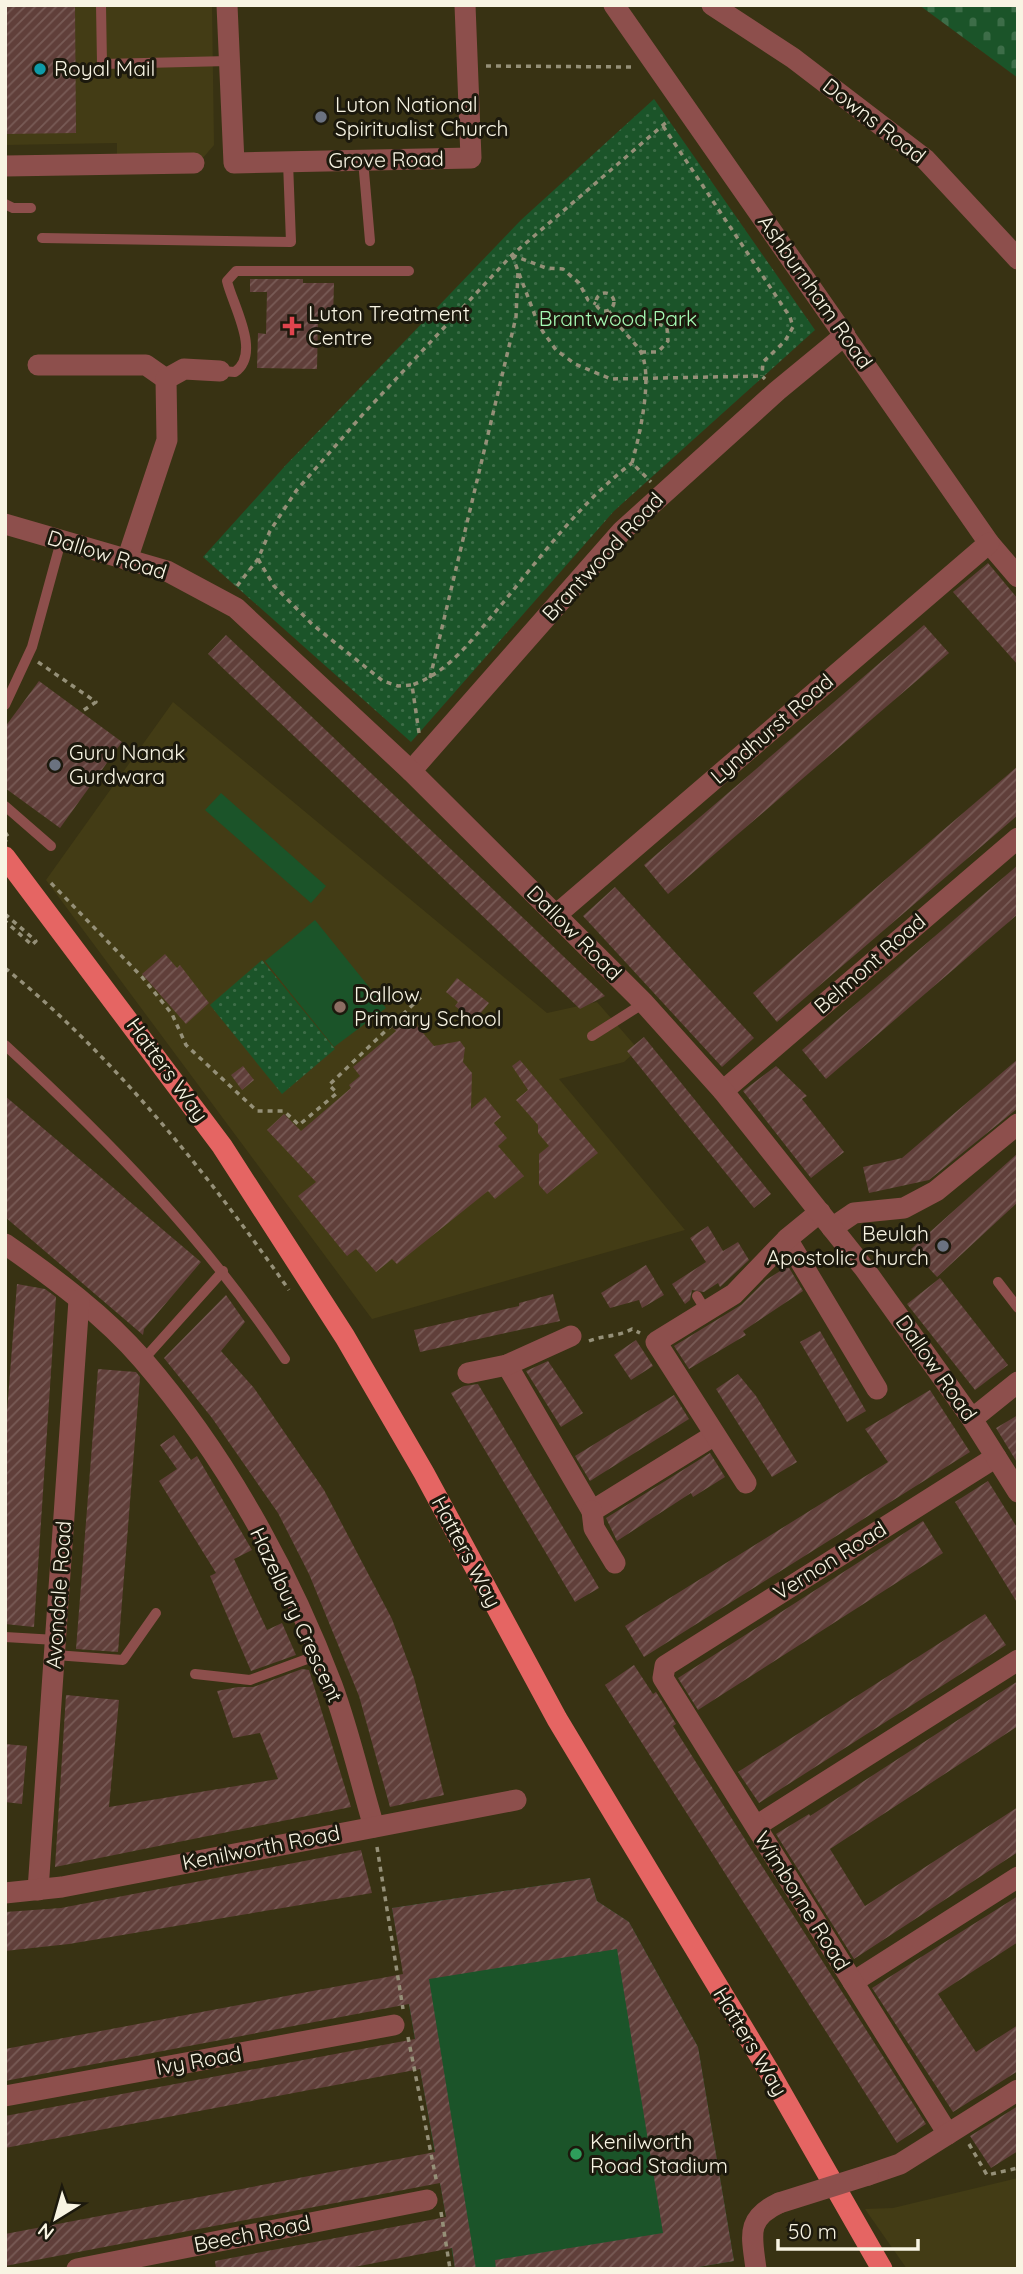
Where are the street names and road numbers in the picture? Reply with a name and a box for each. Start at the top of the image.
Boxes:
street label: Downs Road [818,72,931,168]
street label: Grove Road [328,145,444,173]
street label: Ashburnham Road [753,209,879,373]
street label: Brantwood Road [536,487,668,626]
street label: Dallow Road [44,524,170,585]
street label: Lyndhurst Road [705,668,838,789]
street label: Dallow Road [522,879,628,985]
street label: Belmont Road [808,908,930,1019]
street label: Hatters Way [121,1012,214,1127]
street label: Dallow Road [891,1309,983,1426]
street label: Hatters Way [427,1491,507,1612]
street label: Vernon Road [768,1515,891,1605]
street label: Avondale Road [40,1520,76,1670]
street label: Hazelbury Crescent [245,1523,349,1706]
street label: Kenilworth Road [180,1819,342,1875]
street label: Wimborne Road [750,1826,856,1975]
street label: Hatters Way [708,1982,793,2101]
street label: Ivy Road [154,2040,243,2080]
street label: Beech Road [191,2209,312,2257]

